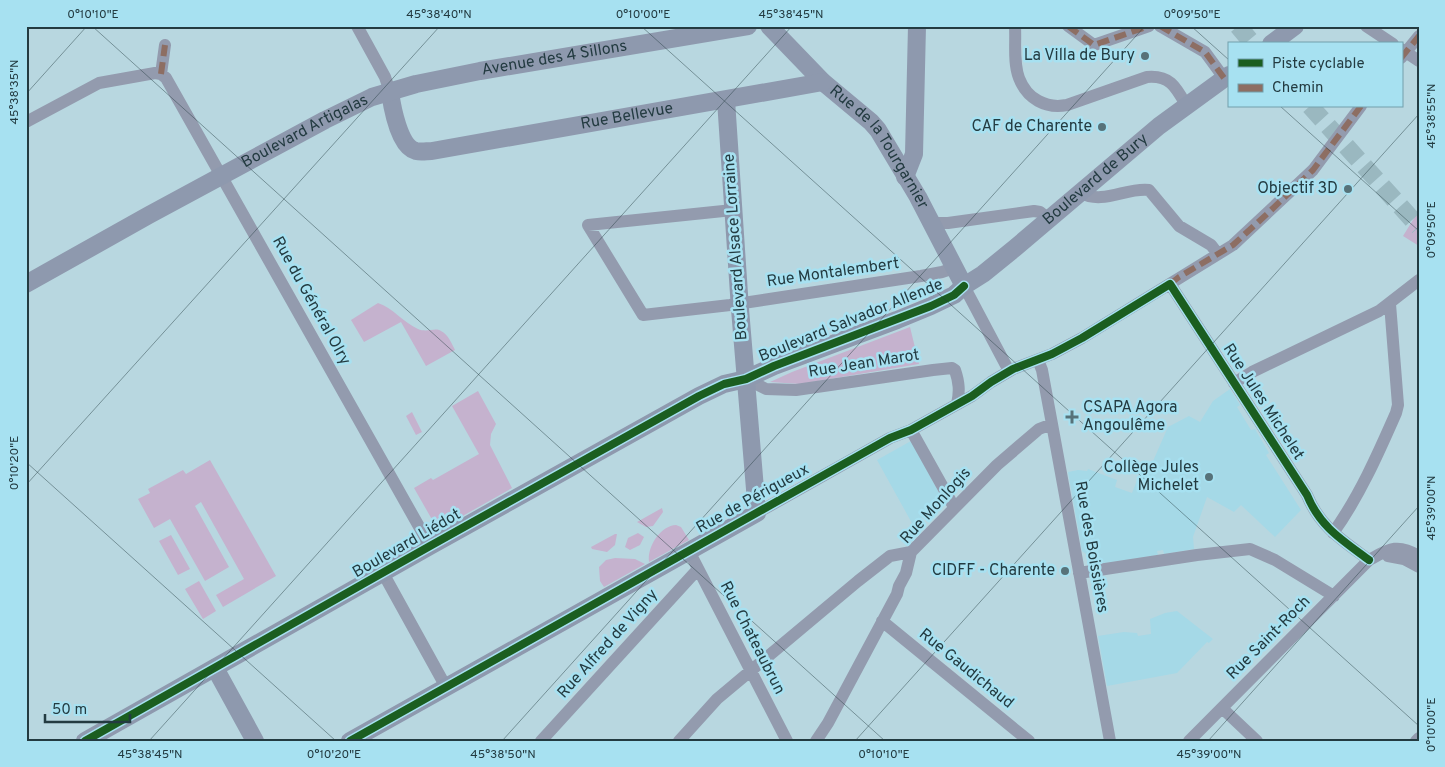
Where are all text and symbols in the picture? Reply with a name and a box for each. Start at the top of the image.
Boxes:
text: 0°10'10"E [67,7,119,23]
text: 45°38'40"N [406,7,472,23]
text: 0°10'00"E [616,7,670,23]
text: 45°38'45"N [758,7,824,23]
text: 0°09'50"E [1163,7,1221,23]
street label: Avenue des 4 Sillons [480,36,629,81]
legend [1228,42,1402,108]
place label: La Villa de Bury [1024,46,1135,66]
marker: La Villa de Bury [1139,50,1151,62]
text: Piste cyclable [1272,55,1365,74]
text: 45°38'35"N [7,60,23,124]
text: Chemin [1272,79,1324,98]
street label: Rue de la Tourgarnier [825,81,933,213]
text: 45°38'55"N [1424,83,1440,149]
street label: Boulevard Artigalas [238,90,372,173]
street label: Rue Bellevue [579,99,675,135]
place label: CAF de Charente [971,117,1092,137]
marker: CAF de Charente [1096,121,1108,133]
street label: Boulevard de Bury [1039,129,1153,230]
street label: Boulevard Alsace Lorraine [719,153,753,341]
place label: Objectif 3D [1257,179,1338,199]
marker: Objectif 3D [1342,183,1354,195]
text: 0°09'50"E [1424,201,1440,259]
street label: Rue du Général Olry [267,233,355,369]
street label: Rue Montalembert [765,254,901,292]
street label: Boulevard Salvador Allende [756,275,946,367]
street label: Rue Jules Michelet [1218,340,1308,464]
street label: Rue Jean Marot [807,345,921,383]
place label: CSAPA Agora Angoulême [1083,398,1178,436]
marker: CSAPA Agora Angoulême [1065,410,1079,424]
text: 0°10'20"E [7,436,23,490]
place label: Collège Jules Michelet [1103,458,1199,496]
street label: Rue de Périgueux [693,460,813,538]
street label: Rue Monlogis [896,463,976,549]
marker: Collège Jules Michelet [1203,471,1215,483]
text: 45°39'00"N [1424,475,1440,541]
street label: Rue des Boissières [1070,480,1112,614]
street label: Boulevard Liédot [349,505,465,583]
place label: CIDFF - Charente [932,561,1055,581]
marker: CIDFF - Charente [1059,565,1071,577]
street label: Rue Chateaubrun [715,578,789,698]
street label: Rue Alfred de Vigny [553,585,663,703]
street label: Rue Saint-Roch [1223,592,1315,684]
street label: Rue Gaudichaud [914,625,1018,713]
scale bar [45,692,130,724]
text: 0°10'00"E [1424,698,1440,752]
text: 50 m [52,701,87,720]
text: 45°38'45"N [117,747,183,763]
text: 0°10'20"E [307,747,361,763]
text: 45°38'50"N [470,747,536,763]
text: 0°10'10"E [858,747,910,763]
text: 45°39'00"N [1176,747,1242,763]

